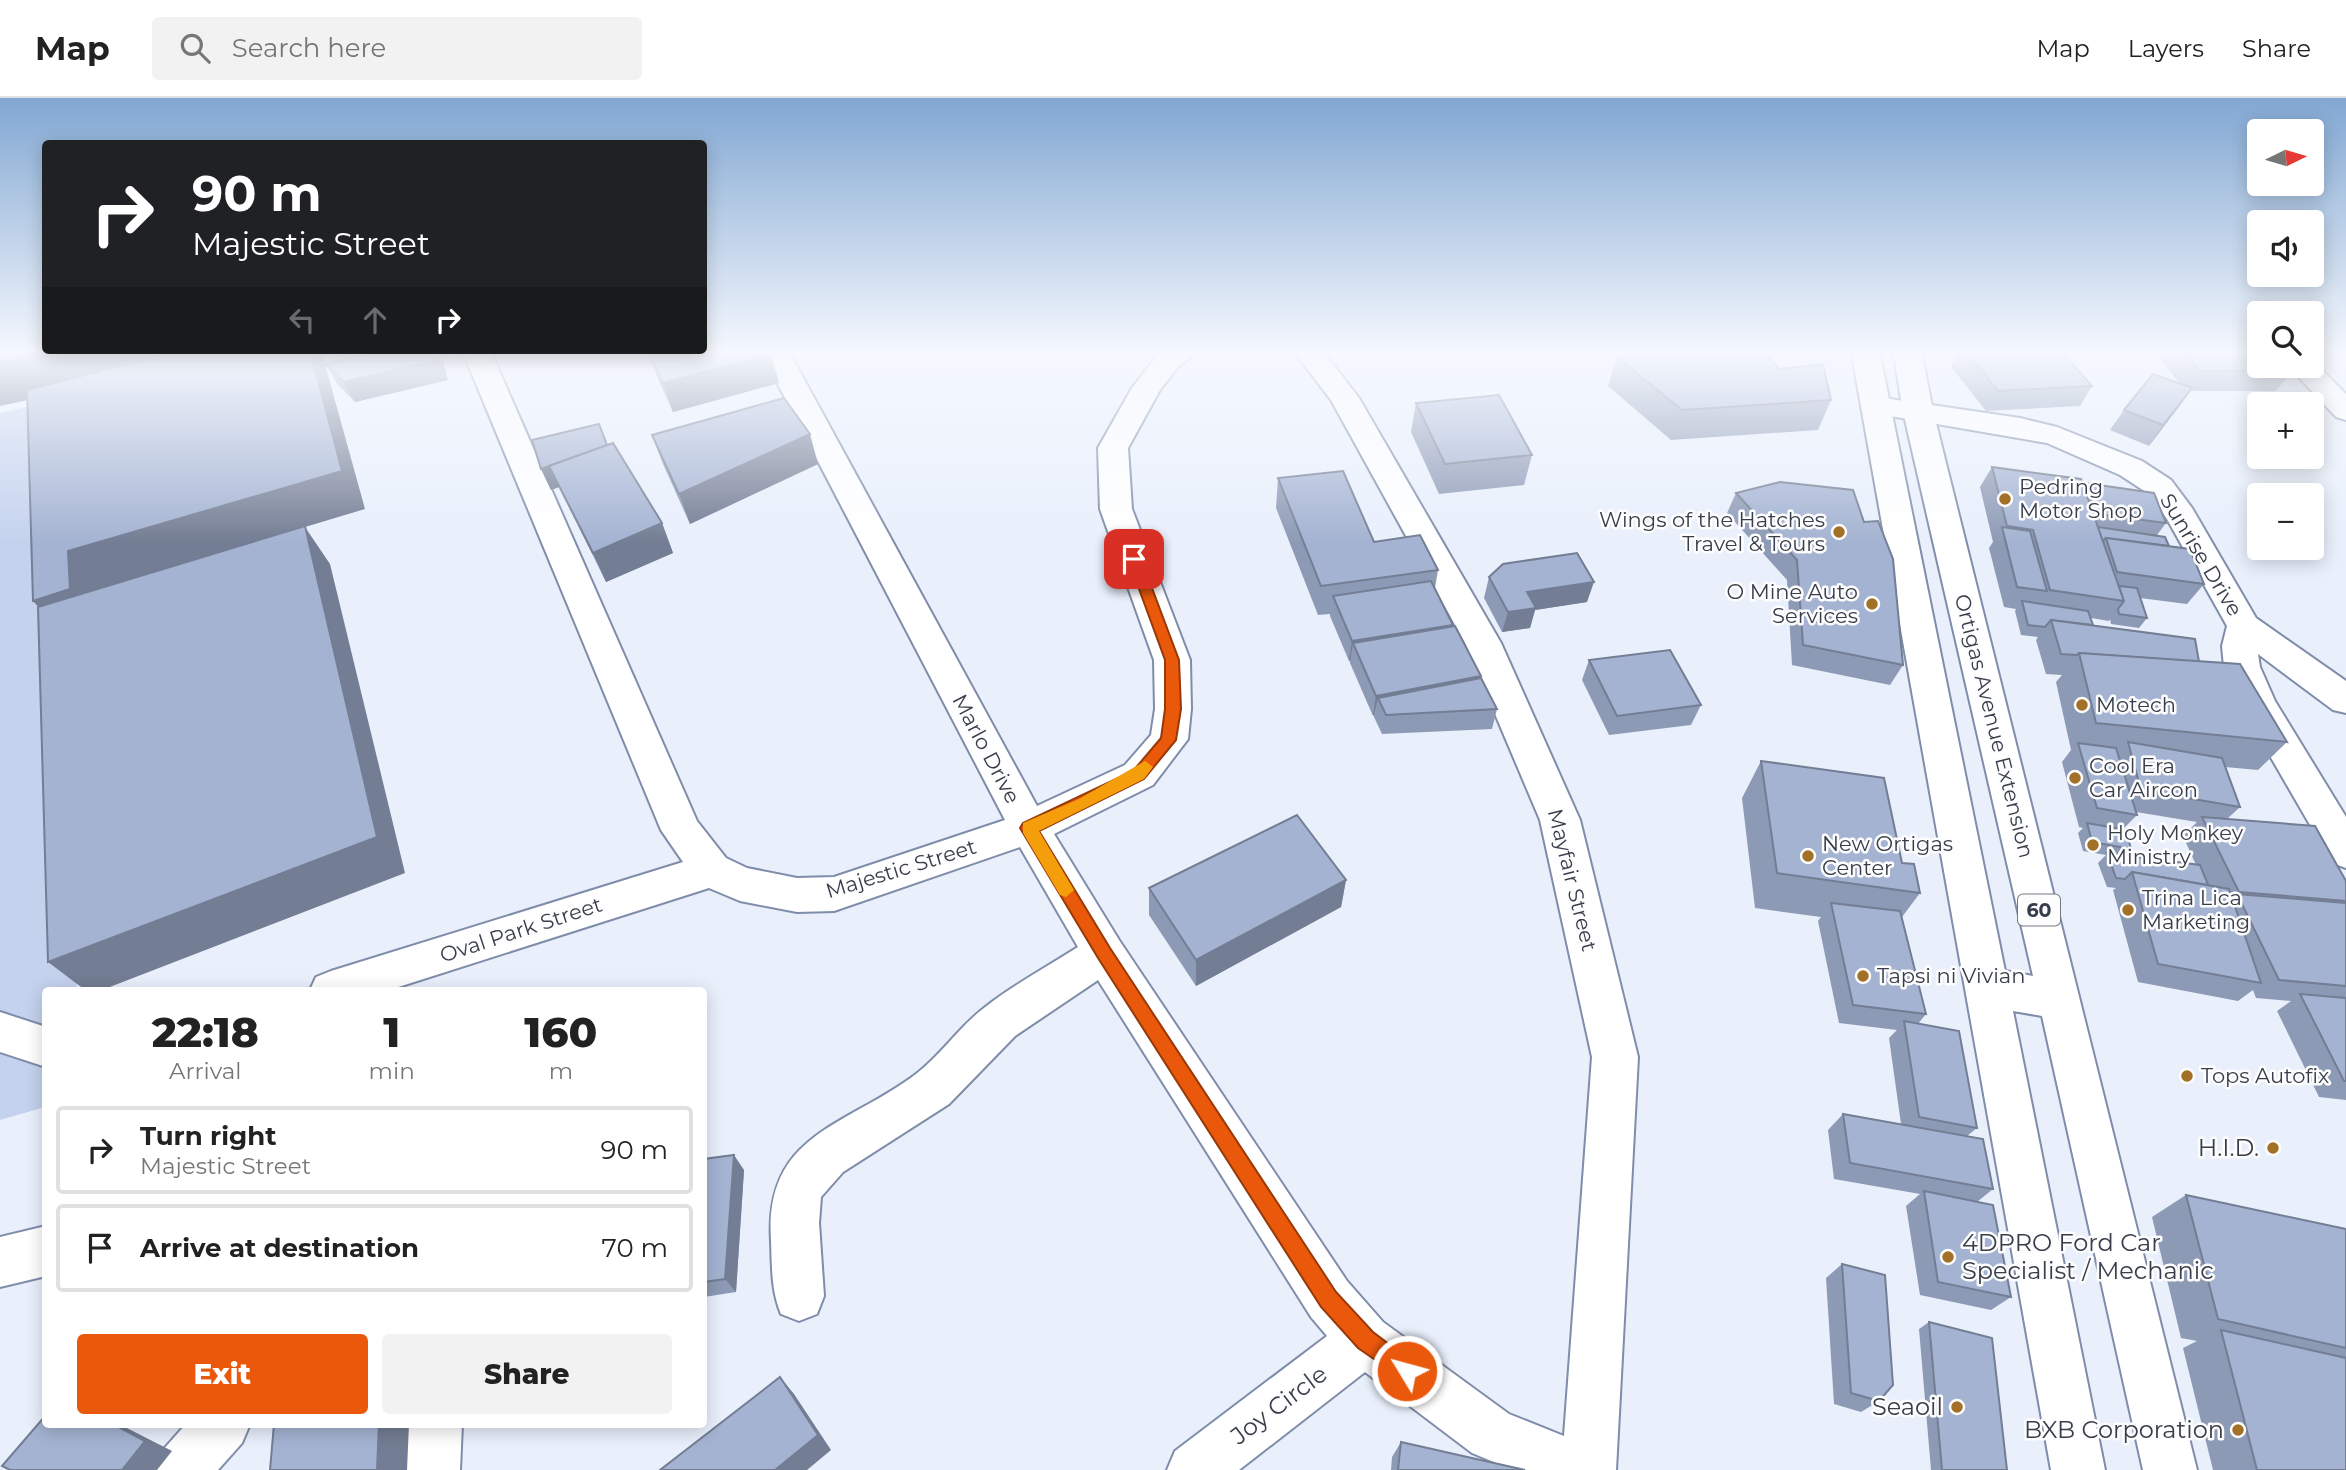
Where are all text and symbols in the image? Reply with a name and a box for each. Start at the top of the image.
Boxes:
search box [152,17,642,80]
text: Map [35,28,110,68]
icon: search [176,29,214,67]
text: Search here [232,32,386,64]
text: Map [2036,34,2090,63]
text: Layers [2128,34,2204,63]
text: Share [2242,34,2311,63]
north arrow [2247,119,2324,196]
map controls [2247,119,2324,560]
text: 90 m [192,164,322,223]
icon: right [77,168,168,259]
button: sound [2247,210,2324,287]
text: Majestic Street [192,224,430,263]
icon: left [283,301,321,339]
icon: ahead [356,301,394,339]
icon: right [429,301,467,339]
button: search [2247,301,2324,378]
button: + [2247,392,2324,469]
place label: Pedring Motor Shop [2019,474,2142,523]
button: − [2247,483,2324,560]
street label: Sunrise Drive [2155,489,2248,621]
marker: Pedring Motor Shop [1997,491,2013,507]
place label: Wings of the Hatches Travel & Tours [1599,507,1825,556]
marker: Wings of the Hatches Travel & Tours [1831,524,1847,540]
pin [1104,529,1164,589]
icon: arrive [1115,540,1153,578]
place label: O Mine Auto Services [1727,579,1858,628]
street label: Ortigas Avenue Extension [1950,591,2039,860]
marker: O Mine Auto Services [1864,596,1880,612]
street label: Marlo Drive [947,690,1026,808]
place label: Motech [2096,692,2176,717]
marker: Motech [2074,697,2090,713]
place label: Cool Era Car Aircon [2089,753,2198,802]
marker: Cool Era Car Aircon [2067,770,2083,786]
street label: Mayfair Street [1543,806,1602,954]
place label: Holy Monkey Ministry [2107,820,2244,869]
place label: New Ortigas Center [1822,831,1953,880]
street label: Majestic Street [823,834,979,903]
marker: Holy Monkey Ministry [2085,837,2101,853]
marker: New Ortigas Center [1800,848,1816,864]
place label: Trina Lica Marketing [2142,885,2250,934]
street label: Oval Park Street [437,892,605,968]
road number: 60 [2018,894,2060,926]
marker: Trina Lica Marketing [2120,902,2136,918]
place label: Tapsi ni Vivian [1877,963,2025,988]
marker: Tapsi ni Vivian [1855,968,1871,984]
text: 22:18 [152,1006,259,1058]
text: 1 [383,1006,400,1058]
text: 160 [524,1006,597,1058]
text: Arrival [169,1057,242,1085]
text: min [369,1057,415,1085]
text: m [549,1057,573,1085]
place label: Tops Autofix [2201,1063,2329,1088]
marker: Tops Autofix [2179,1068,2195,1084]
text: Turn right [140,1120,276,1152]
icon: right [81,1131,119,1169]
place label: H.I.D. [2198,1133,2259,1162]
text: 90 m [601,1134,668,1166]
marker: H.I.D. [2265,1140,2281,1156]
text: Majestic Street [140,1152,311,1180]
place label: 4DPRO Ford Car Specialist / Mechanic [1962,1228,2214,1285]
icon: arrive [81,1229,119,1267]
text: Arrive at destination [140,1232,419,1264]
text: 70 m [602,1232,668,1264]
marker: 4DPRO Ford Car Specialist / Mechanic [1940,1249,1956,1265]
button: Exit [77,1334,368,1414]
button: Share [382,1334,672,1414]
position arrow [1370,1334,1444,1408]
street label: Joy Circle [1224,1359,1333,1451]
place label: Seaoil [1872,1392,1943,1421]
marker: Seaoil [1949,1399,1965,1415]
place label: BXB Corporation [2024,1415,2224,1444]
marker: BXB Corporation [2230,1422,2246,1438]

